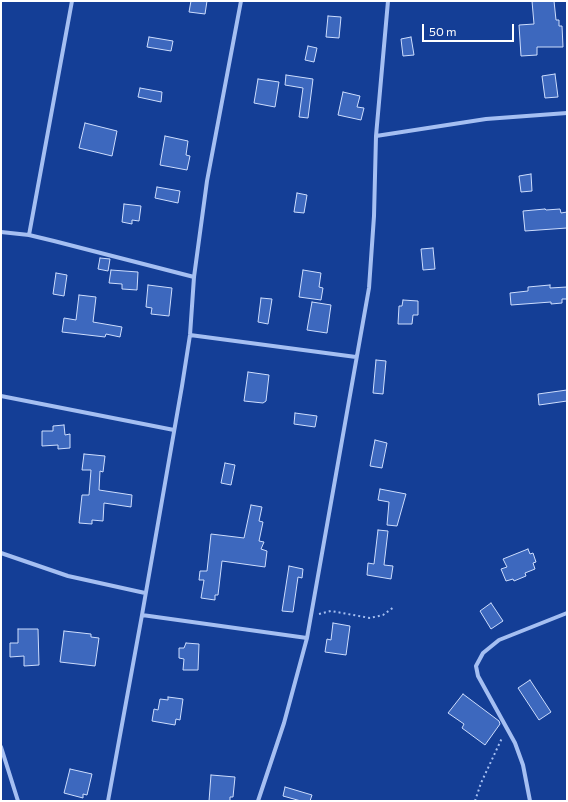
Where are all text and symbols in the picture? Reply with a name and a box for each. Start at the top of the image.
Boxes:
scale bar [424,16,516,42]
text: 50 m [429,24,457,38]

